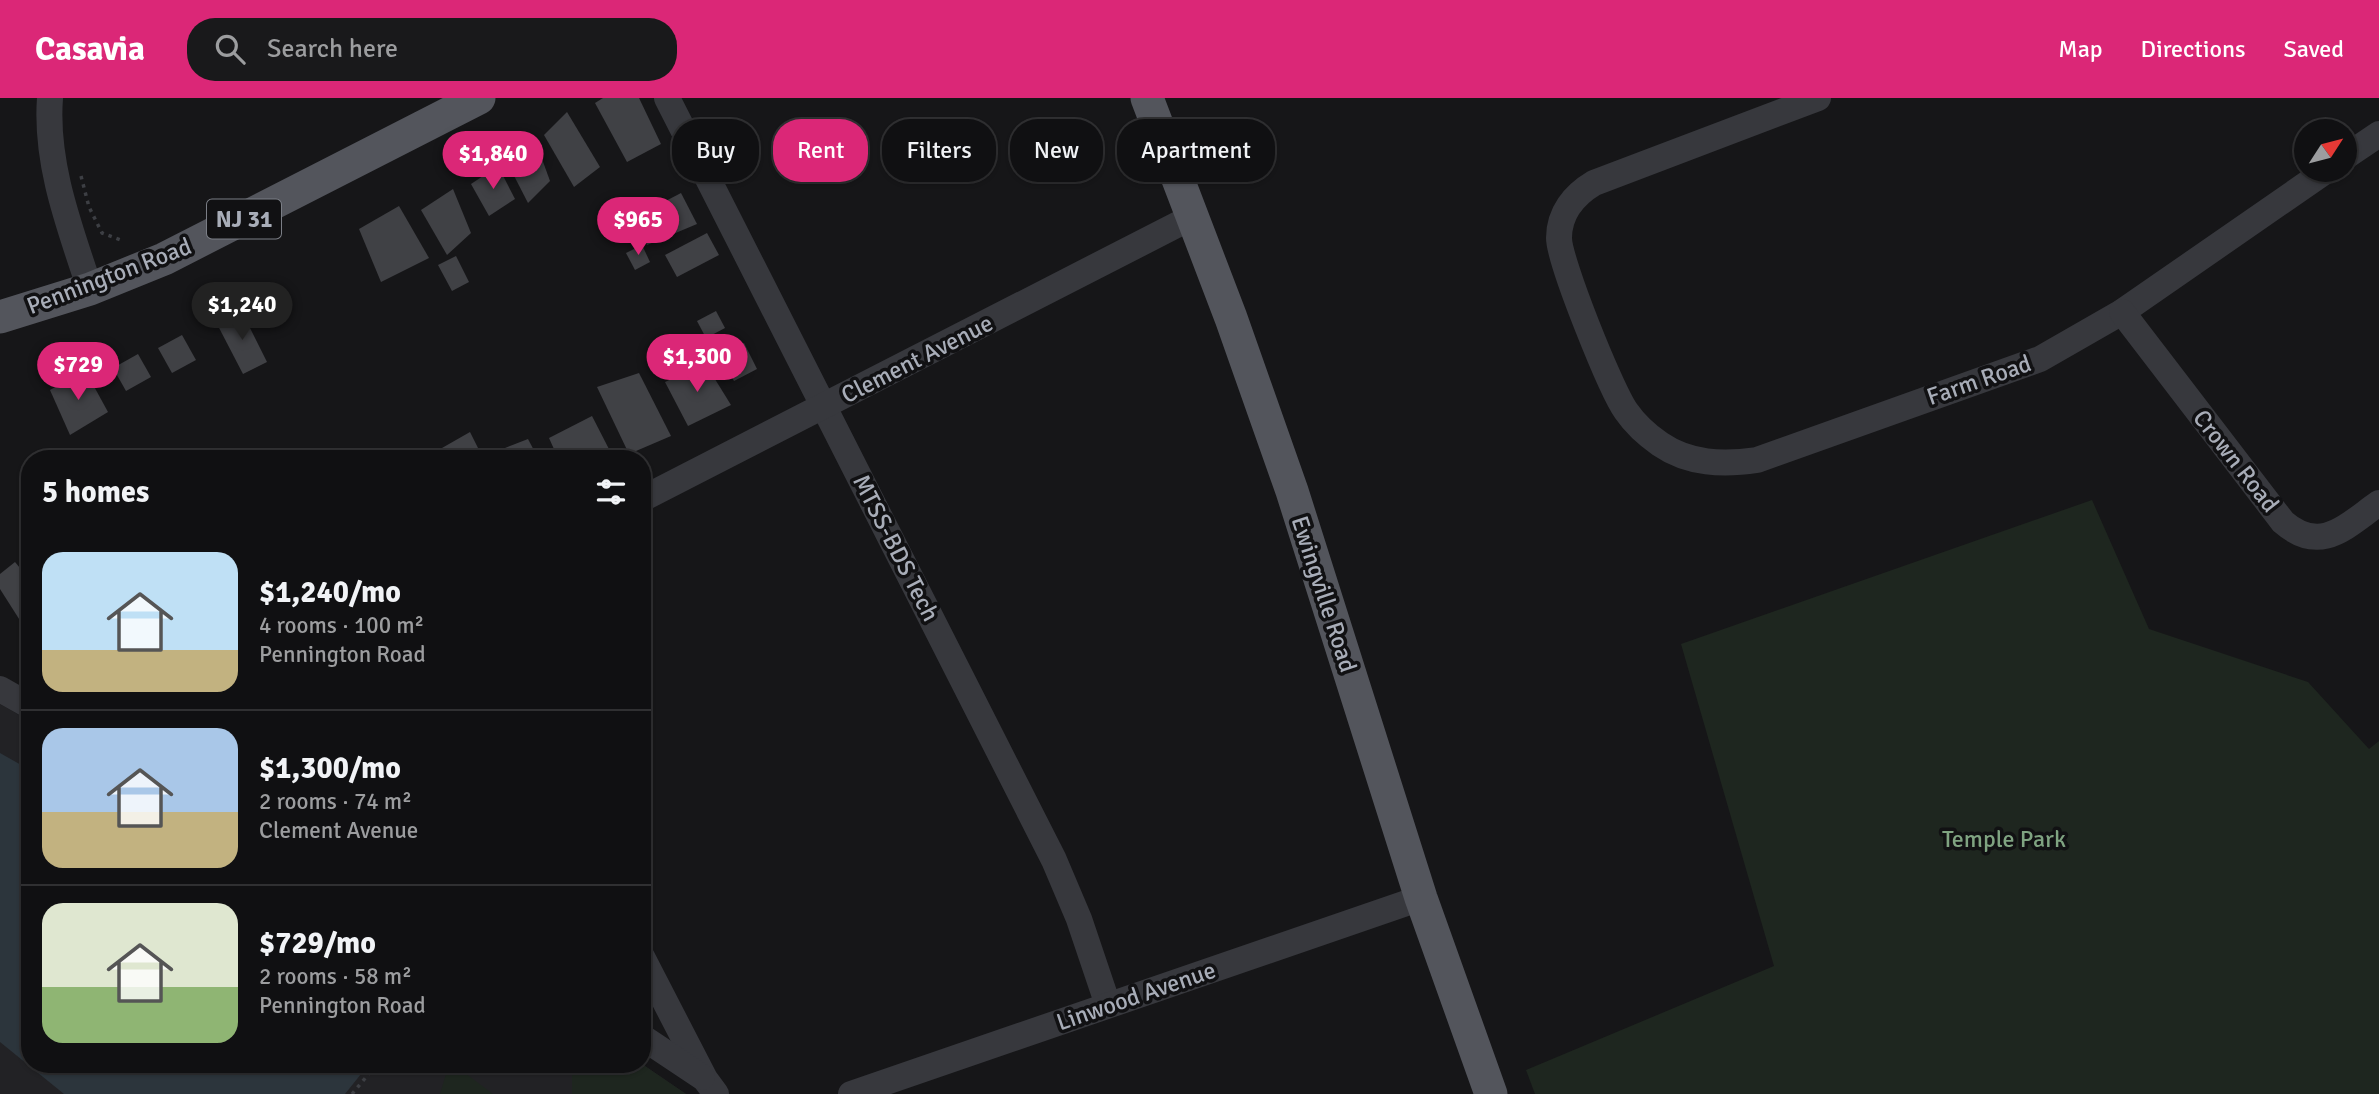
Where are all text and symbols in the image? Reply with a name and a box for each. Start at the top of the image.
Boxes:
search box [187,18,677,81]
text: Casavia [35,29,145,70]
icon: search [211,30,249,68]
text: Search here [267,33,398,65]
text: Map [2058,34,2103,64]
text: Directions [2141,34,2246,64]
text: Saved [2284,34,2344,64]
chip: Buy [672,119,759,182]
chip: Rent [773,119,868,182]
chip: Filters [882,119,996,182]
chip: New [1010,119,1103,182]
chip: Apartment [1117,119,1275,182]
north arrow [2294,119,2357,182]
map controls [2294,119,2357,182]
pin: $1,840 [436,132,550,191]
text: $1,840 [459,139,527,168]
pin: $965 [597,198,679,257]
road number: NJ 31 [207,200,281,238]
text: $965 [613,205,663,234]
street label: Pennington Road [22,231,196,321]
pin: $1,240 [185,282,299,342]
text: $1,240 [208,290,276,319]
street label: Clement Avenue [836,308,998,410]
pin: $1,300 [640,334,754,394]
pin: $729 [37,342,119,402]
text: $1,300 [663,342,731,371]
street label: Farm Road [1923,348,2035,412]
text: $729 [53,350,103,379]
street label: Crown Road [2187,404,2285,518]
street label: MTSS-BDS Tech [846,470,946,626]
icon: filters [592,473,630,511]
text: 5 homes [42,474,149,511]
street label: Ewingville Road [1285,512,1363,676]
text: $1,240/mo [259,574,401,611]
icon: home [98,580,182,664]
text: 4 rooms · 100 m² [259,611,424,640]
text: Pennington Road [259,640,426,669]
text: $1,300/mo [259,750,401,787]
icon: home [98,756,182,840]
text: 2 rooms · 74 m² [259,787,412,816]
text: Clement Avenue [259,816,418,845]
park label: Temple Park [1942,824,2066,854]
text: $729/mo [259,925,376,962]
icon: home [98,931,182,1015]
street label: Linwood Avenue [1052,955,1220,1037]
text: 2 rooms · 58 m² [259,962,412,991]
text: Pennington Road [259,991,426,1020]

